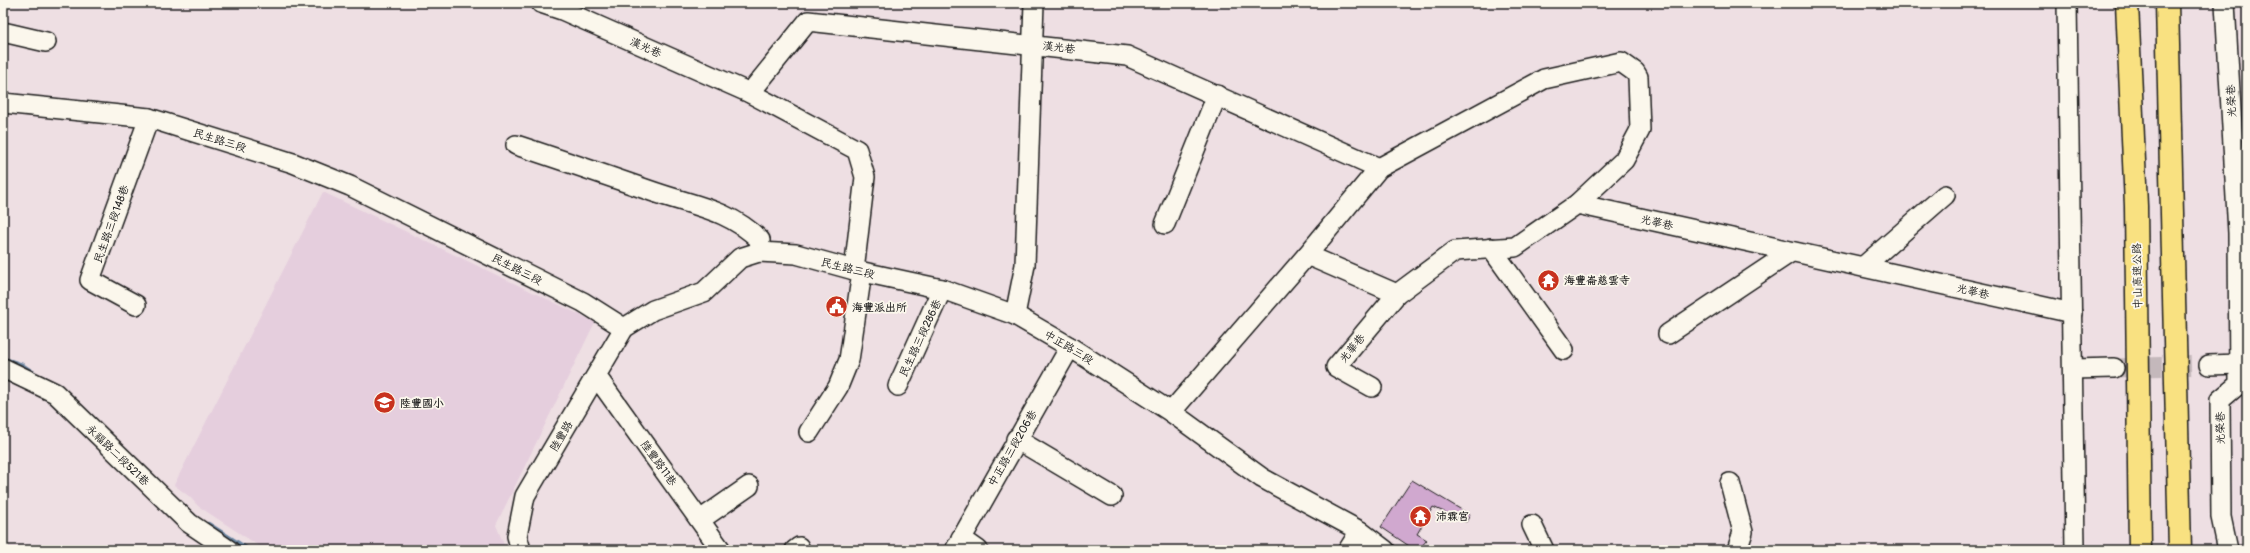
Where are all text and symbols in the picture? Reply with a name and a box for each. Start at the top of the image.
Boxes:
street label: 漢光巷 [628,35,664,60]
street label: 漢光巷 [1042,39,1076,56]
street label: 光榮巷 [2224,84,2239,118]
street label: 民生路三段 [192,126,248,155]
street label: 民生路三段148巷 [91,183,132,265]
street label: 光華巷 [1639,212,1674,233]
street label: 中山高速公路 [2130,243,2145,309]
street label: 民生路三段 [489,251,544,288]
street label: 民生路三段 [820,256,876,281]
temple icon: 海豐崙慈雲寺 [1535,267,1561,293]
place label: 海豐崙慈雲寺 [1564,274,1630,287]
street label: 光華巷 [1955,281,1990,302]
public building icon: 海豐派出所 [824,294,850,320]
street label: 民生路三段286巷 [897,297,944,379]
place label: 海豐派出所 [852,301,907,314]
street label: 中正路三段 [1042,328,1096,367]
street label: 光華巷 [1337,332,1368,365]
school or university icon: 陸豐國小 [372,390,398,416]
place label: 陸豐國小 [400,397,444,410]
street label: 中正路三段206巷 [985,408,1040,489]
street label: 光榮巷 [2214,411,2227,445]
street label: 陸豐路 [547,419,575,454]
street label: 永福路二段521巷 [83,422,152,489]
street label: 陸豐路11巷 [638,438,679,488]
temple icon: 沛霖宮 [1407,503,1433,529]
place label: 沛霖宮 [1436,510,1469,523]

